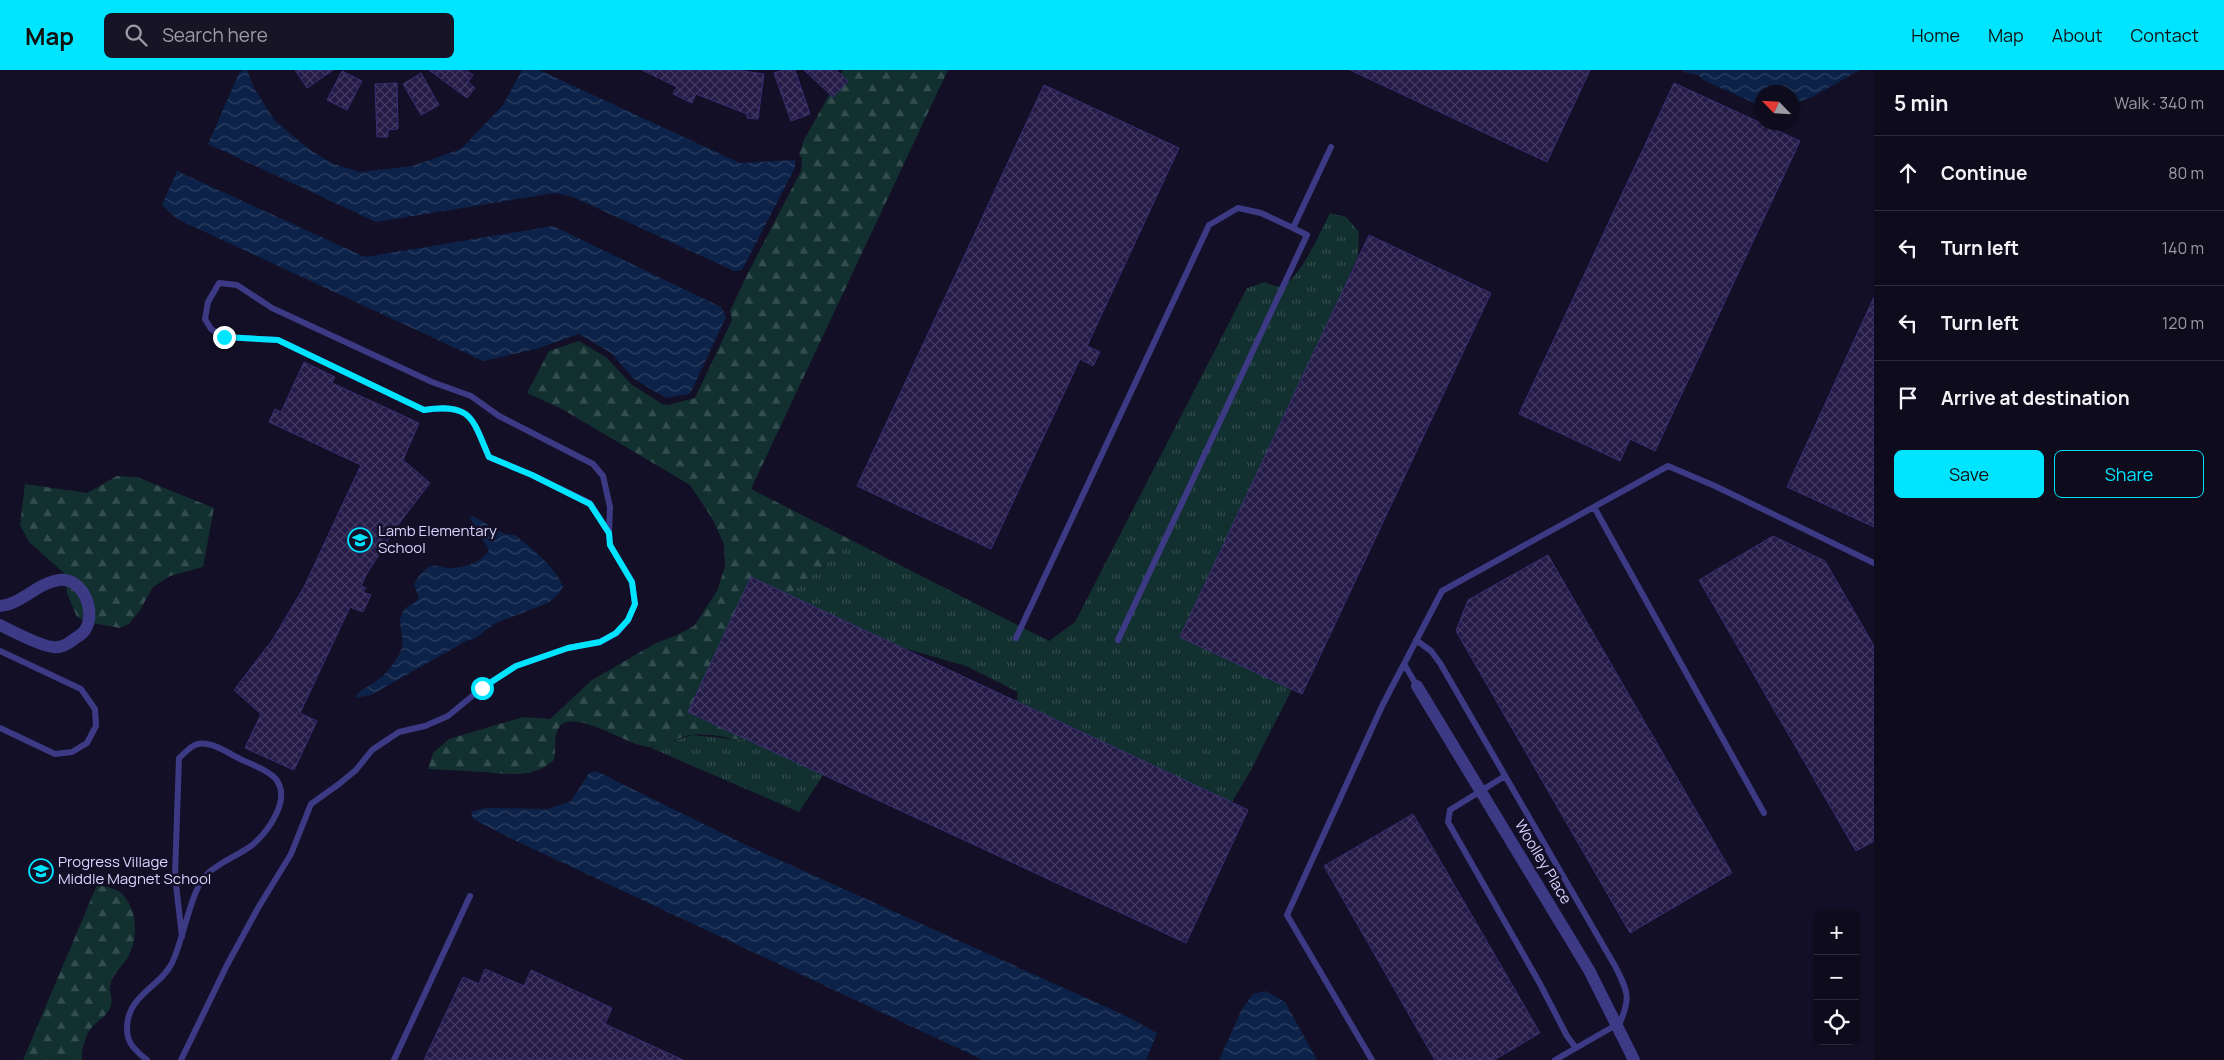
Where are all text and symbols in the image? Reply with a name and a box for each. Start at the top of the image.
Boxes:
search box [104,13,454,58]
text: Map [25,19,74,52]
icon: search [122,21,150,49]
text: Search here [162,22,268,48]
text: Home [1911,23,1960,47]
text: Map [1988,23,2024,47]
text: About [2052,23,2102,47]
text: Contact [2130,23,2199,47]
north arrow [1754,85,1799,130]
text: 5 min [1894,89,1948,117]
text: Walk · 340 m [2114,92,2204,114]
icon: ahead [1894,159,1922,187]
text: Continue [1941,160,2027,186]
text: 80 m [2168,162,2204,184]
icon: left [1894,234,1922,262]
text: Turn left [1941,235,2019,261]
text: 140 m [2162,237,2204,259]
icon: left [1894,309,1922,337]
text: Turn left [1941,310,2019,336]
text: 120 m [2162,312,2204,334]
route end [213,326,236,349]
icon: arrive [1894,384,1922,412]
text: Arrive at destination [1941,385,2130,411]
button: Save [1894,450,2044,498]
button: Share [2054,450,2204,498]
place label: Lamb Elementary School [378,520,497,558]
school or university icon: Lamb Elementary School [347,527,373,553]
route start [471,677,494,700]
street label: Woolley Place [1510,816,1577,908]
place label: Progress Village Middle Magnet School [58,851,211,889]
school or university icon: Progress Village Middle Magnet School [28,858,54,884]
map controls [1814,910,1859,1045]
button: + [1814,910,1859,955]
button: − [1814,955,1859,1000]
button: locate [1814,1000,1859,1045]

